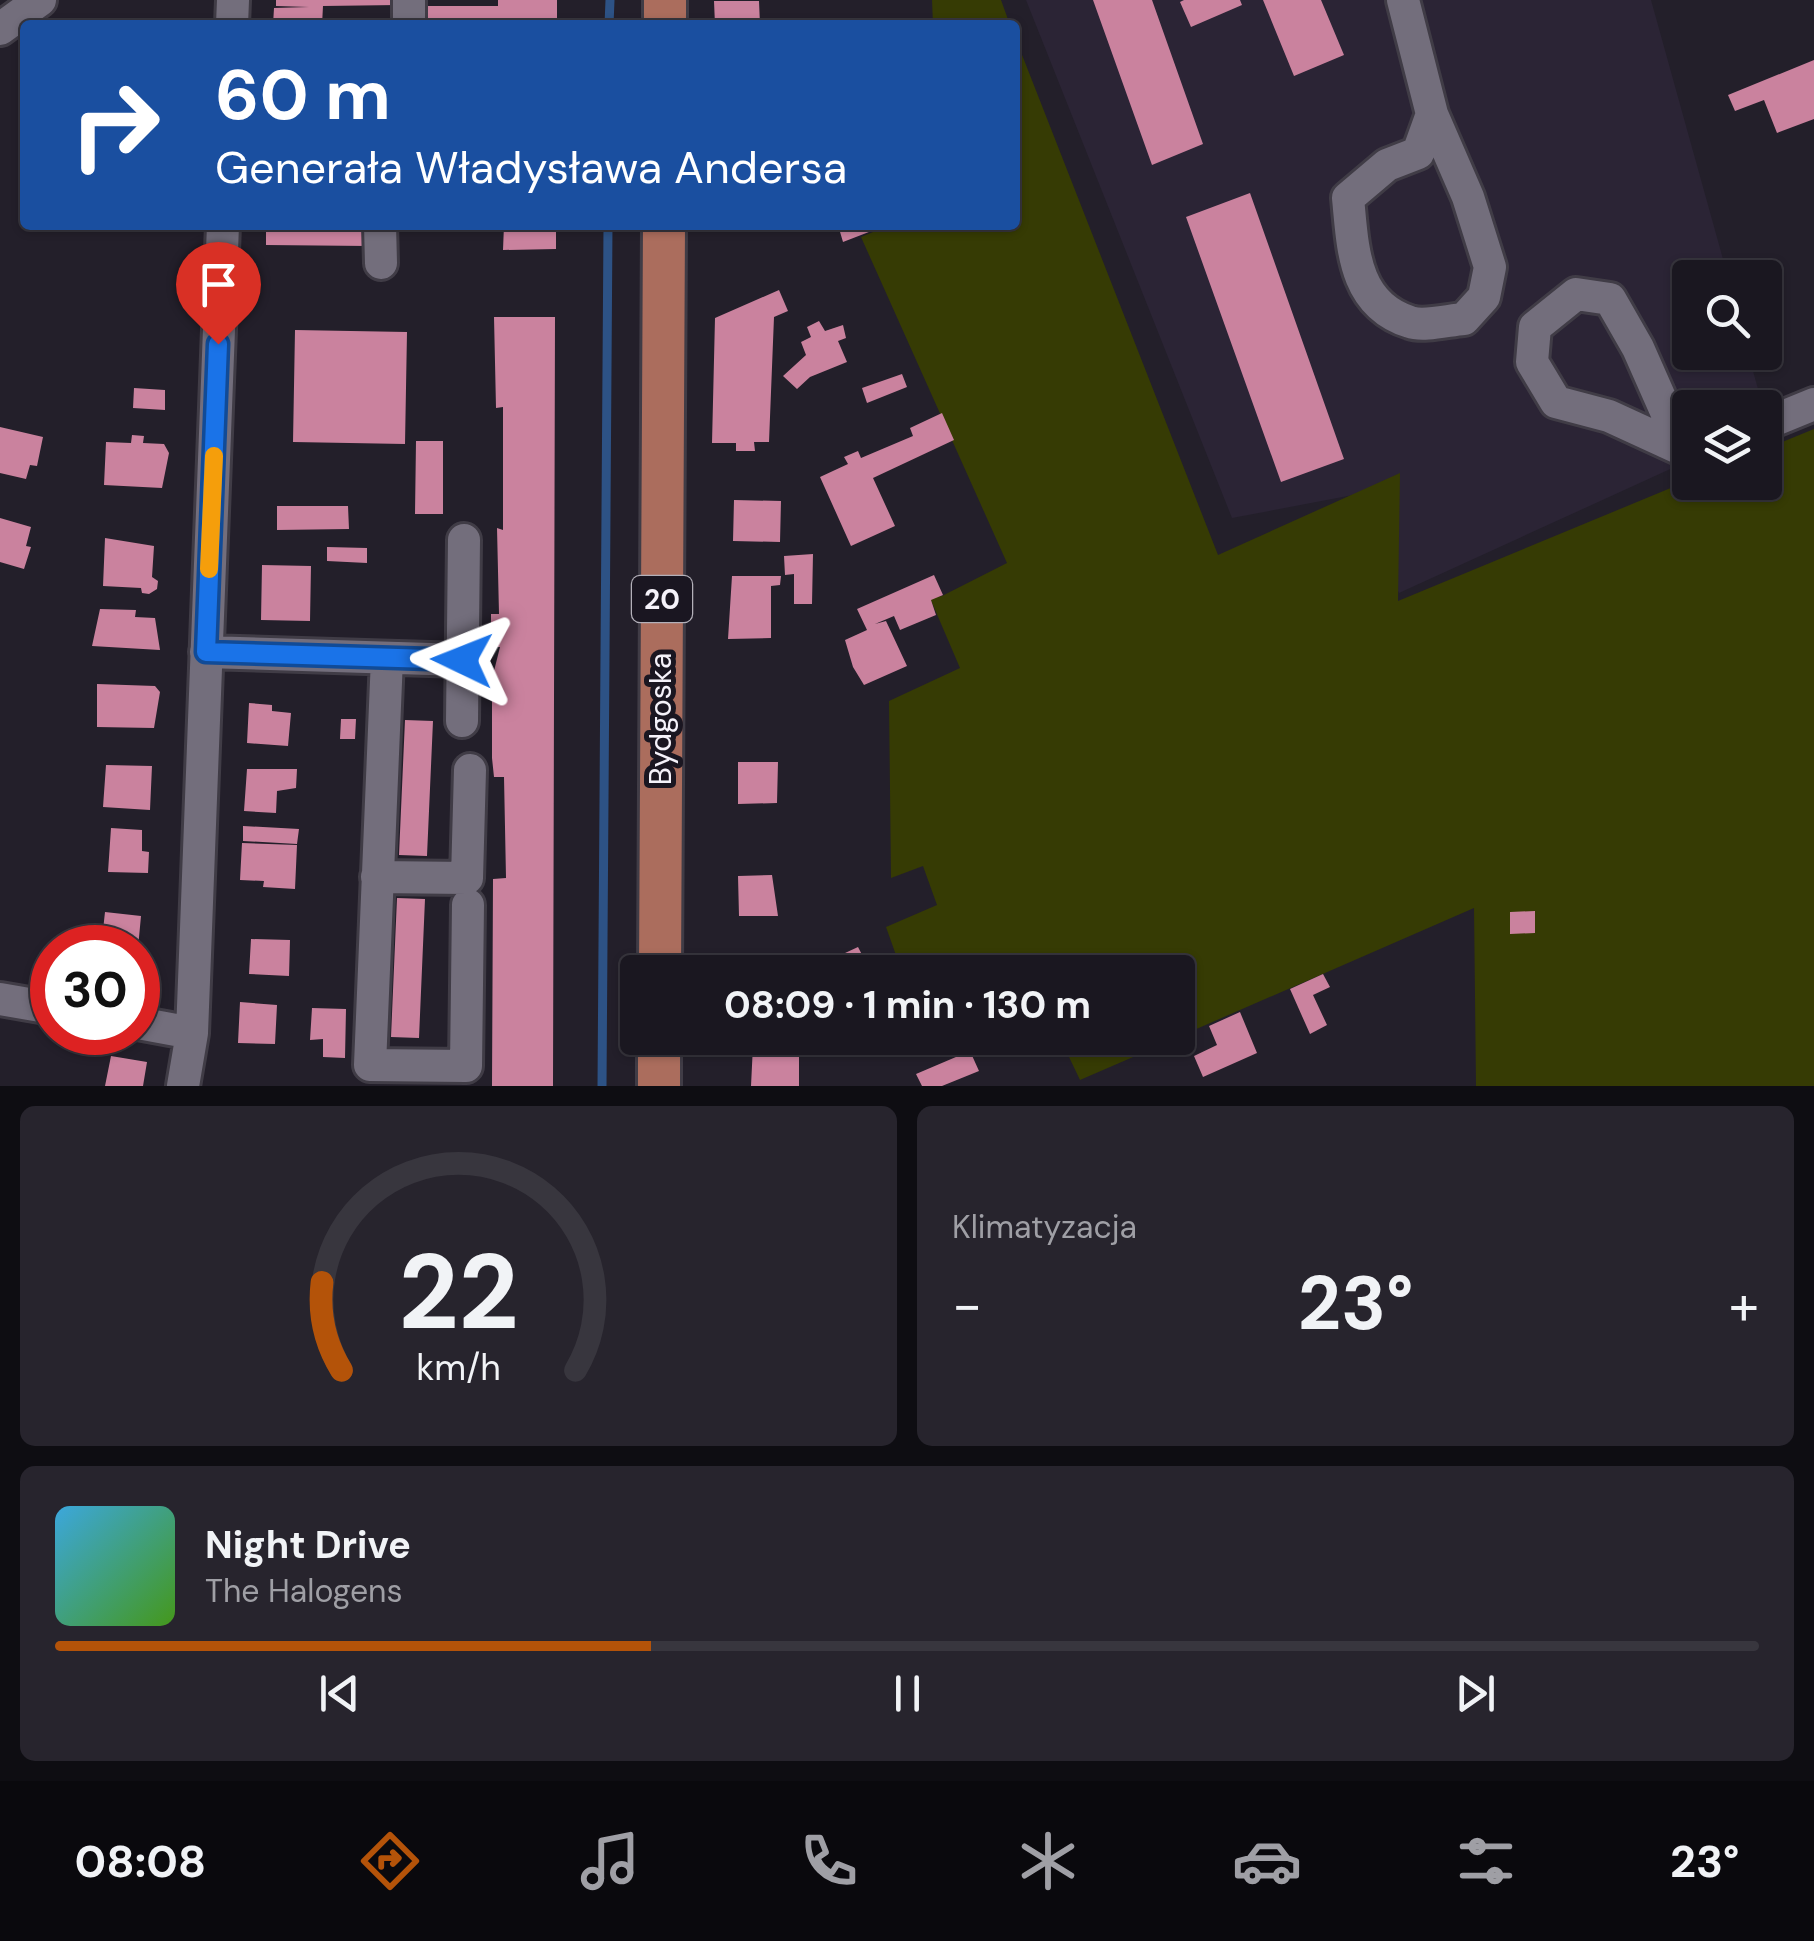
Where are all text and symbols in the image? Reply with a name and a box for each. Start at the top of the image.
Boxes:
text: 60 m [215,50,391,141]
icon: right [50,60,180,190]
text: Generała Władysława Andersa [215,138,847,197]
pin [176,242,261,345]
icon: arrive [191,257,246,312]
map controls [1672,260,1782,500]
button: search [1672,260,1782,370]
button: layers [1672,390,1782,500]
road number: 20 [632,576,692,622]
position arrow [410,608,514,712]
street label: Bydgoska [641,653,680,785]
speed limit sign: 30 [30,925,160,1055]
text: 08:09 · 1 min · 130 m [724,980,1091,1030]
text: Klimatyzacja [952,1206,1137,1248]
text: 22 [398,1225,519,1360]
text: 23° [1298,1255,1413,1352]
text: − [952,1269,982,1341]
text: + [1729,1269,1759,1341]
text: km/h [416,1345,501,1391]
text: Night Drive [205,1520,411,1570]
text: The Halogens [205,1570,403,1612]
icon: previous [312,1666,367,1721]
icon: pause [880,1666,935,1721]
icon: next [1448,1666,1503,1721]
icon: directions [355,1826,425,1896]
icon: music [575,1826,645,1896]
icon: phone [794,1826,864,1896]
icon: climate [1013,1826,1083,1896]
icon: car [1232,1826,1302,1896]
icon: filters [1451,1826,1521,1896]
text: 08:08 [75,1832,206,1891]
text: 23° [1670,1832,1739,1891]

